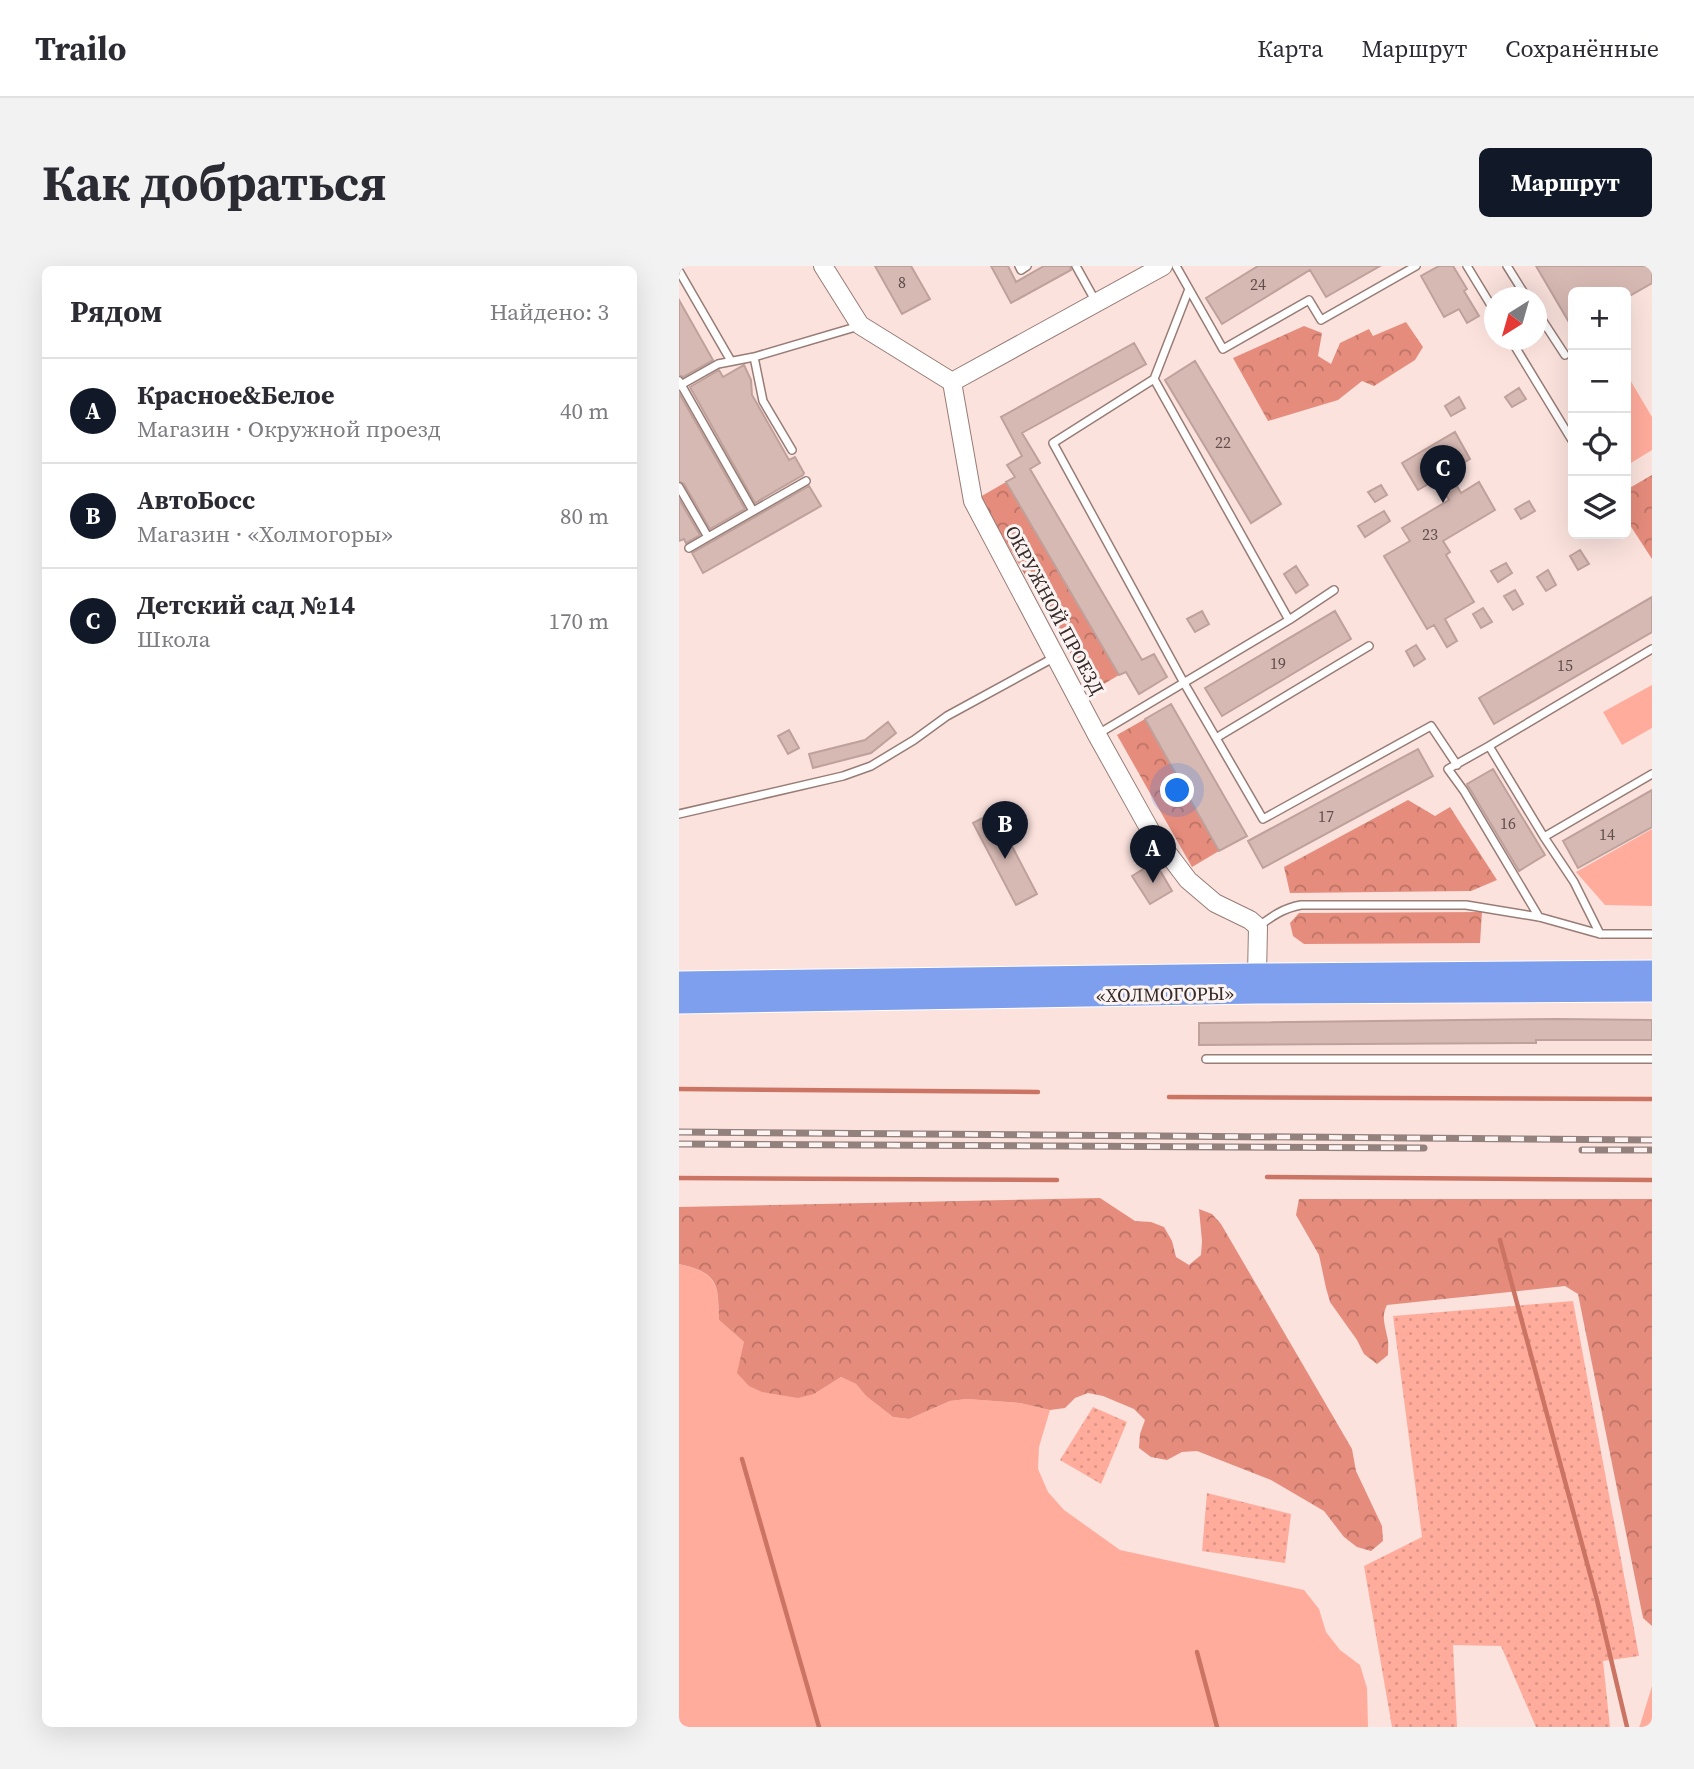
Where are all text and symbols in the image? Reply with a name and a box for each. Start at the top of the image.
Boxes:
text: Trailo [35,26,127,71]
text: Карта [1257,32,1323,65]
text: Маршрут [1361,32,1467,65]
text: Сохранённые [1505,32,1659,65]
button: Маршрут [1479,148,1652,217]
text: Как добраться [42,149,387,216]
house number: 8 [898,271,906,293]
house number: 24 [1250,273,1266,295]
north arrow [1484,287,1547,350]
map controls [1568,287,1631,539]
button: + [1568,287,1631,350]
text: Рядом [70,291,162,332]
text: Найдено: 3 [490,296,609,328]
button: − [1568,350,1631,413]
text: Красное&Белое [137,377,334,413]
text: A [85,395,101,427]
text: 40 m [560,395,609,427]
text: Магазин · Окружной проезд [137,413,441,445]
button: locate [1568,413,1631,476]
house number: 22 [1215,431,1231,453]
pin: C [1420,445,1466,503]
button: layers [1568,476,1631,539]
text: АвтоБосс [137,482,255,518]
text: B [86,500,100,532]
text: 80 m [560,500,609,532]
text: Магазин · «Холмогоры» [137,518,393,550]
street label: ОКРУЖНОЙ ПРОЕЗД [999,521,1111,699]
house number: 23 [1422,523,1438,545]
text: Детский сад №14 [137,587,355,623]
text: C [86,605,100,637]
text: 170 m [548,605,609,637]
text: Школа [137,623,210,655]
house number: 19 [1270,652,1286,674]
house number: 15 [1557,654,1573,676]
your location [1160,773,1194,807]
pin: B [982,801,1028,859]
house number: 17 [1318,805,1334,827]
house number: 16 [1500,812,1516,834]
house number: 14 [1599,823,1615,845]
pin: A [1130,825,1176,883]
street label: «ХОЛМОГОРЫ» [1096,980,1234,1008]

